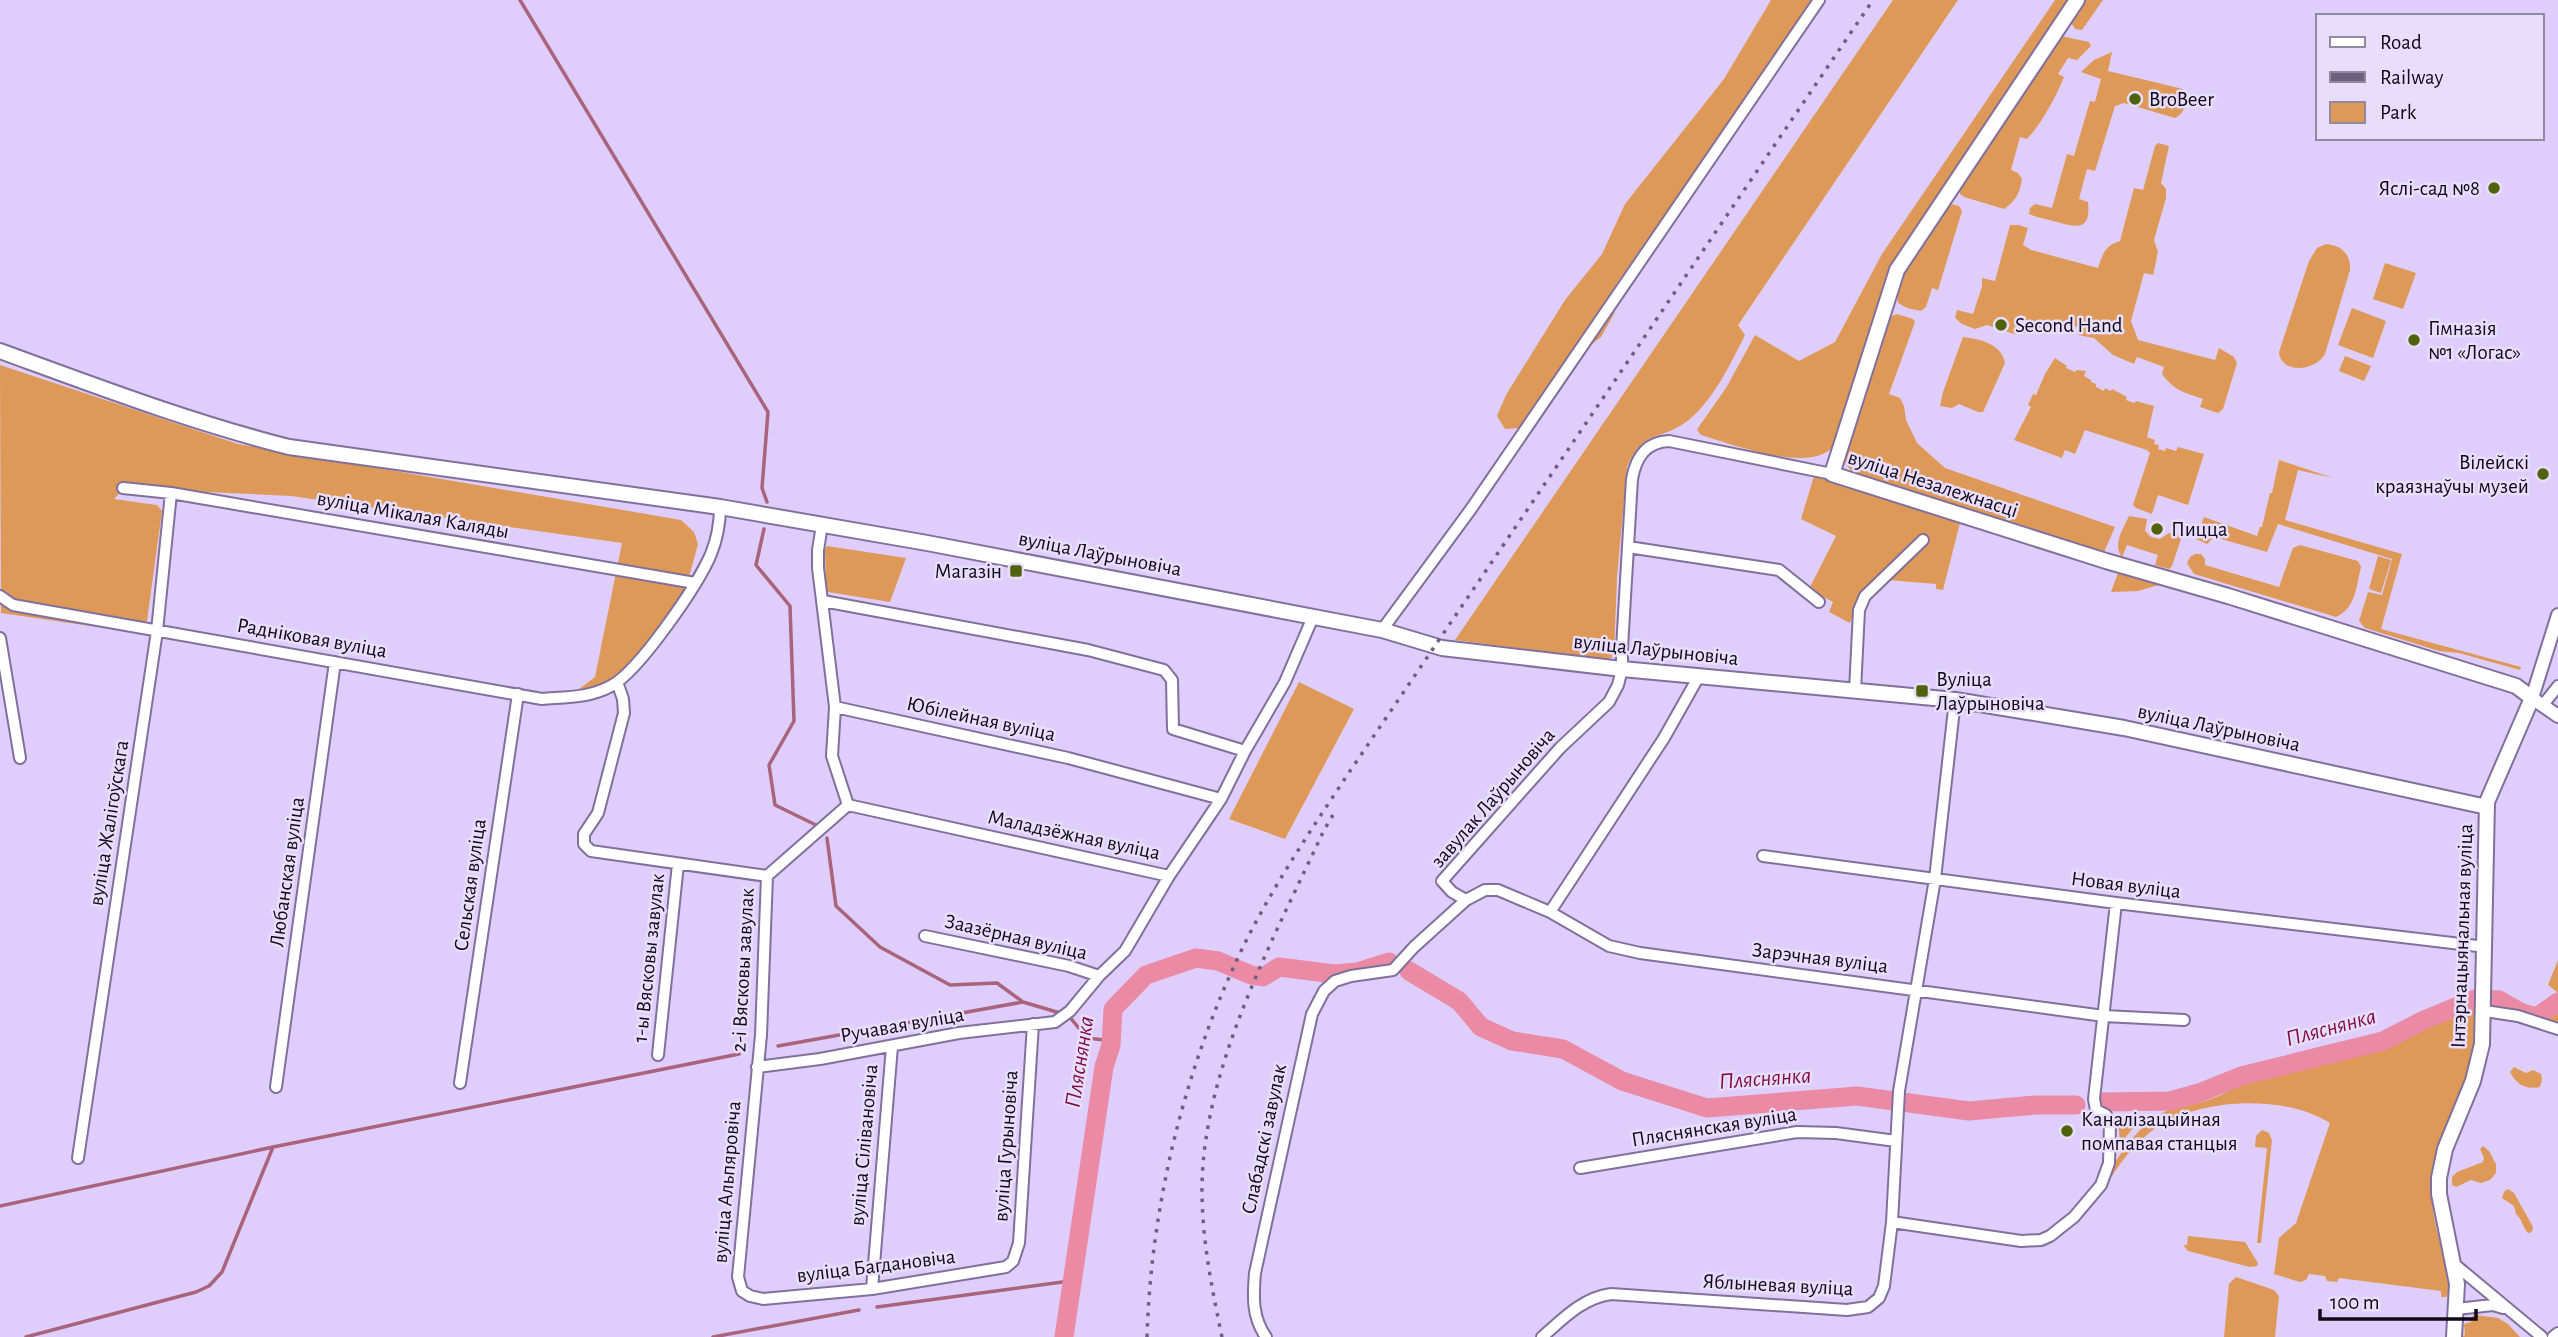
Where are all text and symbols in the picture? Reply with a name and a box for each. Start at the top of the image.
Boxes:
legend [2316,14,2544,140]
text: Road [2380,32,2422,53]
text: Railway [2380,67,2443,88]
place label: BroBeer [2149,89,2214,110]
marker: BroBeer [2127,91,2143,107]
text: Park [2380,102,2417,123]
place label: Яслі-сад №8 [2379,178,2480,199]
marker: Яслі-сад №8 [2486,180,2502,196]
place label: Second Hand [2015,315,2123,336]
marker: Second Hand [1993,317,2009,333]
place label: Гімназія №1 «Логас» [2428,318,2521,363]
marker: Гімназія №1 «Логас» [2406,332,2422,348]
street label: вуліца Незалежнасці [1845,447,2021,521]
place label: Вілейскі краязнаўчы музей [2375,452,2529,497]
marker: Вілейскі краязнаўчы музей [2535,466,2551,482]
street label: вуліца Мікалая Каляды [315,488,511,542]
place label: Пицца [2171,519,2228,540]
marker: Пицца [2149,521,2165,537]
street label: вуліца Лаўрыновіча [1017,528,1184,580]
place label: Магазін [935,561,1002,582]
marker: Магазін [1008,563,1024,579]
street label: Радніковая вуліца [235,614,389,662]
street label: вуліца Лаўрыновіча [1572,631,1740,669]
place label: Вуліца Лаўрыновіча [1936,669,2045,714]
marker: Вуліца Лаўрыновіча [1914,683,1930,699]
street label: Юбілейная вуліца [905,693,1058,745]
street label: вуліца Лаўрыновіча [2136,700,2303,756]
street label: завулак Лаўрыновіча [1427,724,1559,872]
street label: вуліца Жалігоўскага [86,738,133,907]
street label: Любанская вуліца [266,795,308,948]
street label: Маладзёжная вуліца [986,806,1163,864]
street label: Сельская вуліца [450,817,490,952]
street label: Інтэрнацыянальная вуліца [2448,823,2476,1049]
street label: Новая вуліца [2070,868,2183,902]
street label: 1-ы Вясковы завулак [630,872,668,1044]
street label: 2-і Вясковы завулак [728,887,758,1053]
street label: Заазёрная вуліца [943,910,1090,964]
street label: Зарэчная вуліца [1751,939,1890,977]
street label: Ручавая вуліца [838,1004,966,1046]
water label: Пляснянка [2283,1005,2379,1051]
water label: Пляснянка [1061,1015,1099,1109]
street label: Слабадскі завулак [1238,1062,1290,1216]
street label: вуліца Сілівановіча [846,1063,882,1227]
water label: Пляснянка [1718,1064,1812,1094]
street label: вуліца Гурыновіча [990,1069,1022,1222]
street label: вуліца Альпяровіча [709,1100,745,1264]
street label: Пляснянская вуліца [1630,1103,1799,1150]
place label: Каналізацыйная помпавая станцыя [2081,1109,2238,1154]
marker: Каналізацыйная помпавая станцыя [2059,1123,2075,1139]
street label: вуліца Багдановіча [795,1246,957,1286]
street label: Яблыневая вуліца [1702,1271,1854,1299]
scale bar [2320,1278,2476,1322]
text: 100 m [2330,1292,2380,1313]

